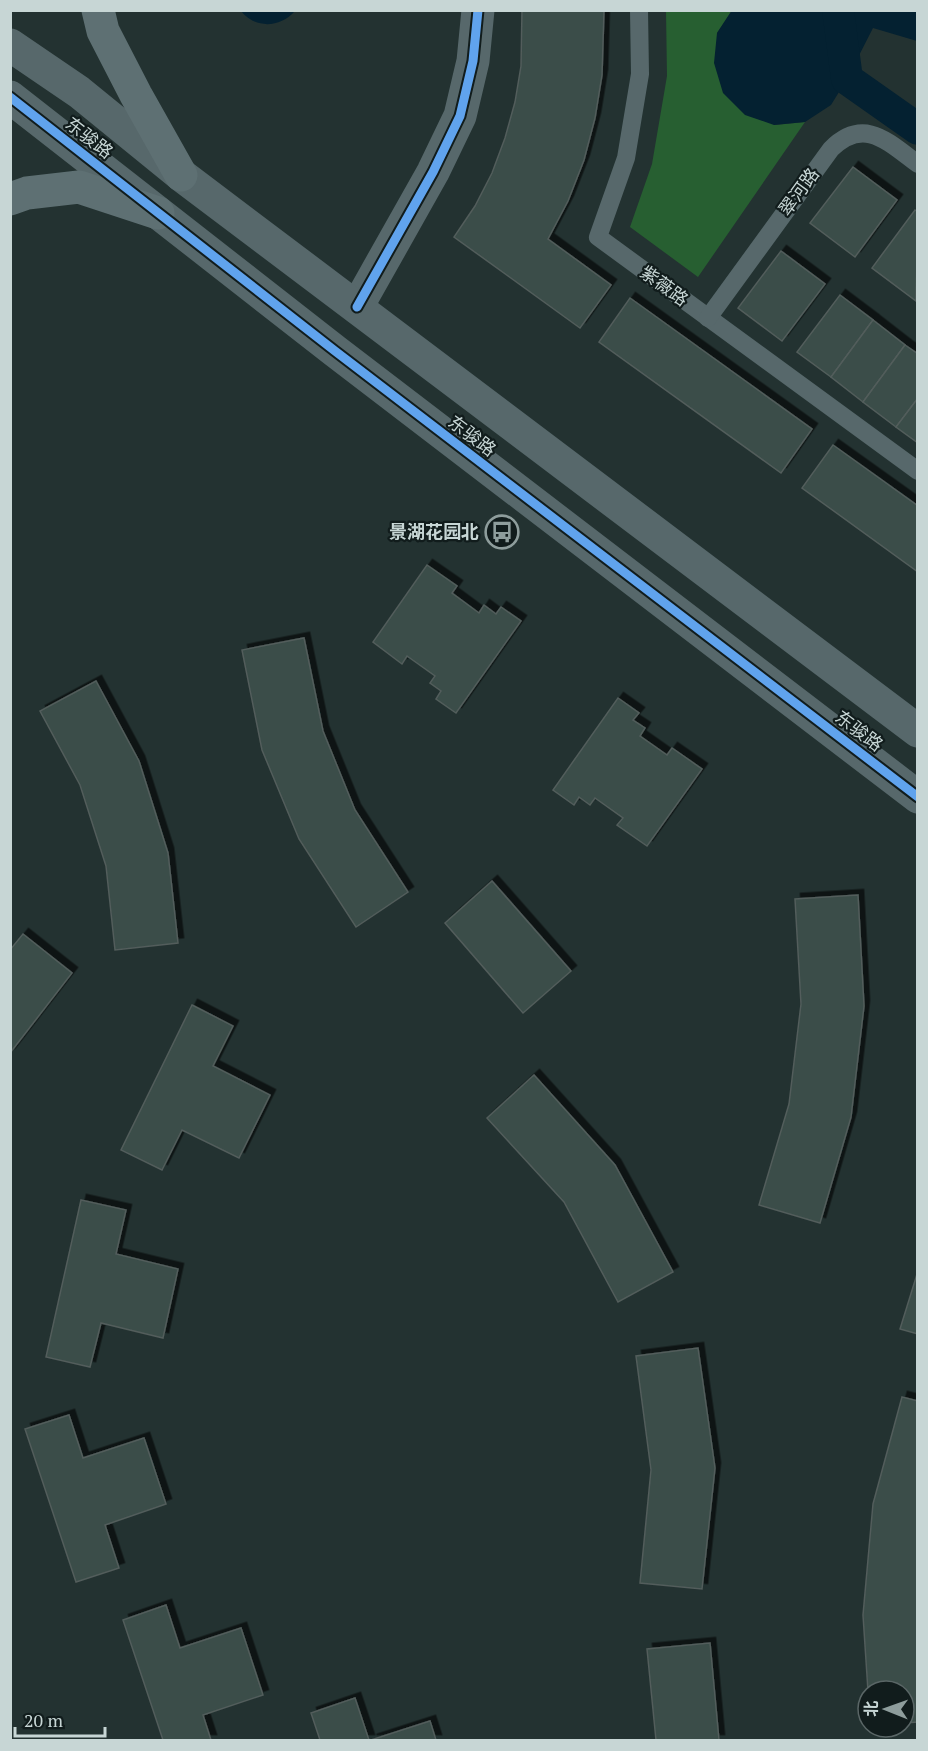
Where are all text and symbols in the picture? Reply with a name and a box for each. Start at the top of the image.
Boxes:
street label: 东骏路 [61,111,118,163]
street label: 翠河路 [773,163,824,220]
street label: 紫薇路 [636,260,693,311]
street label: 东骏路 [444,409,501,461]
bus stop icon: 景湖花园北 [484,514,520,550]
place label: 景湖花园北 [389,519,479,543]
street label: 东骏路 [831,704,888,756]
north arrow [856,1679,916,1739]
scale bar [15,1700,105,1738]
text: 北 [860,1701,882,1717]
text: 20 m [24,1708,64,1732]

